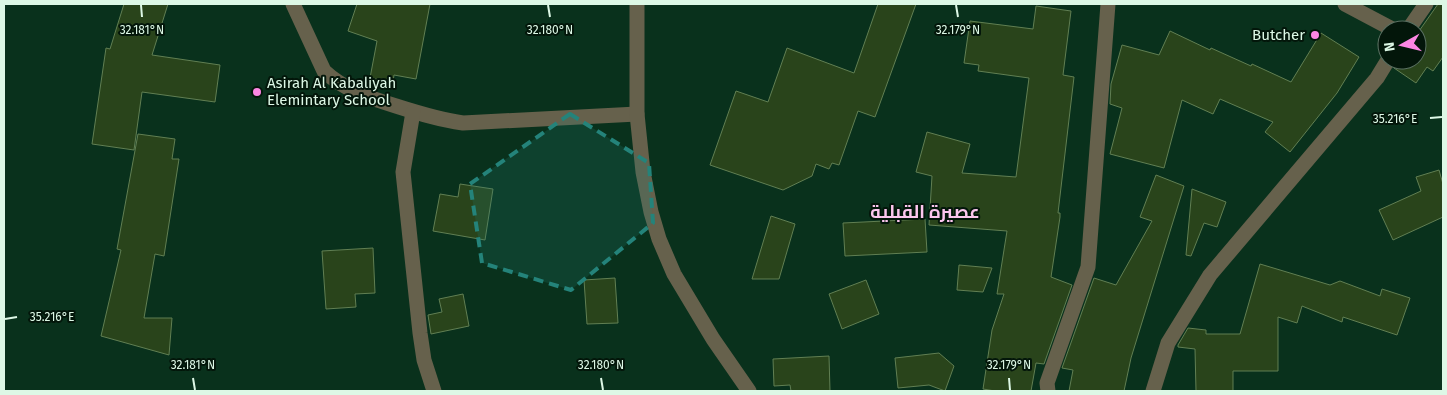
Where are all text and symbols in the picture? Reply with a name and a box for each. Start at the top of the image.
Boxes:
north arrow [1377,20,1427,70]
text: 32.181°N [120,23,164,37]
text: 32.180°N [527,23,573,37]
text: 32.179°N [936,23,980,37]
place label: Butcher [1252,26,1305,44]
marker: Butcher [1309,29,1321,41]
text: N [1381,41,1399,53]
place label: Asirah Al Kabaliyah Elemintary School [267,74,396,109]
marker: Asirah Al Kabaliyah Elemintary School [251,86,263,98]
text: 35.216°E [1373,112,1417,126]
district label: عصيرة القبلية [870,201,980,223]
text: 35.216°E [30,310,74,324]
text: 32.181°N [171,358,215,372]
text: 32.180°N [578,358,624,372]
text: 32.179°N [987,358,1031,372]

